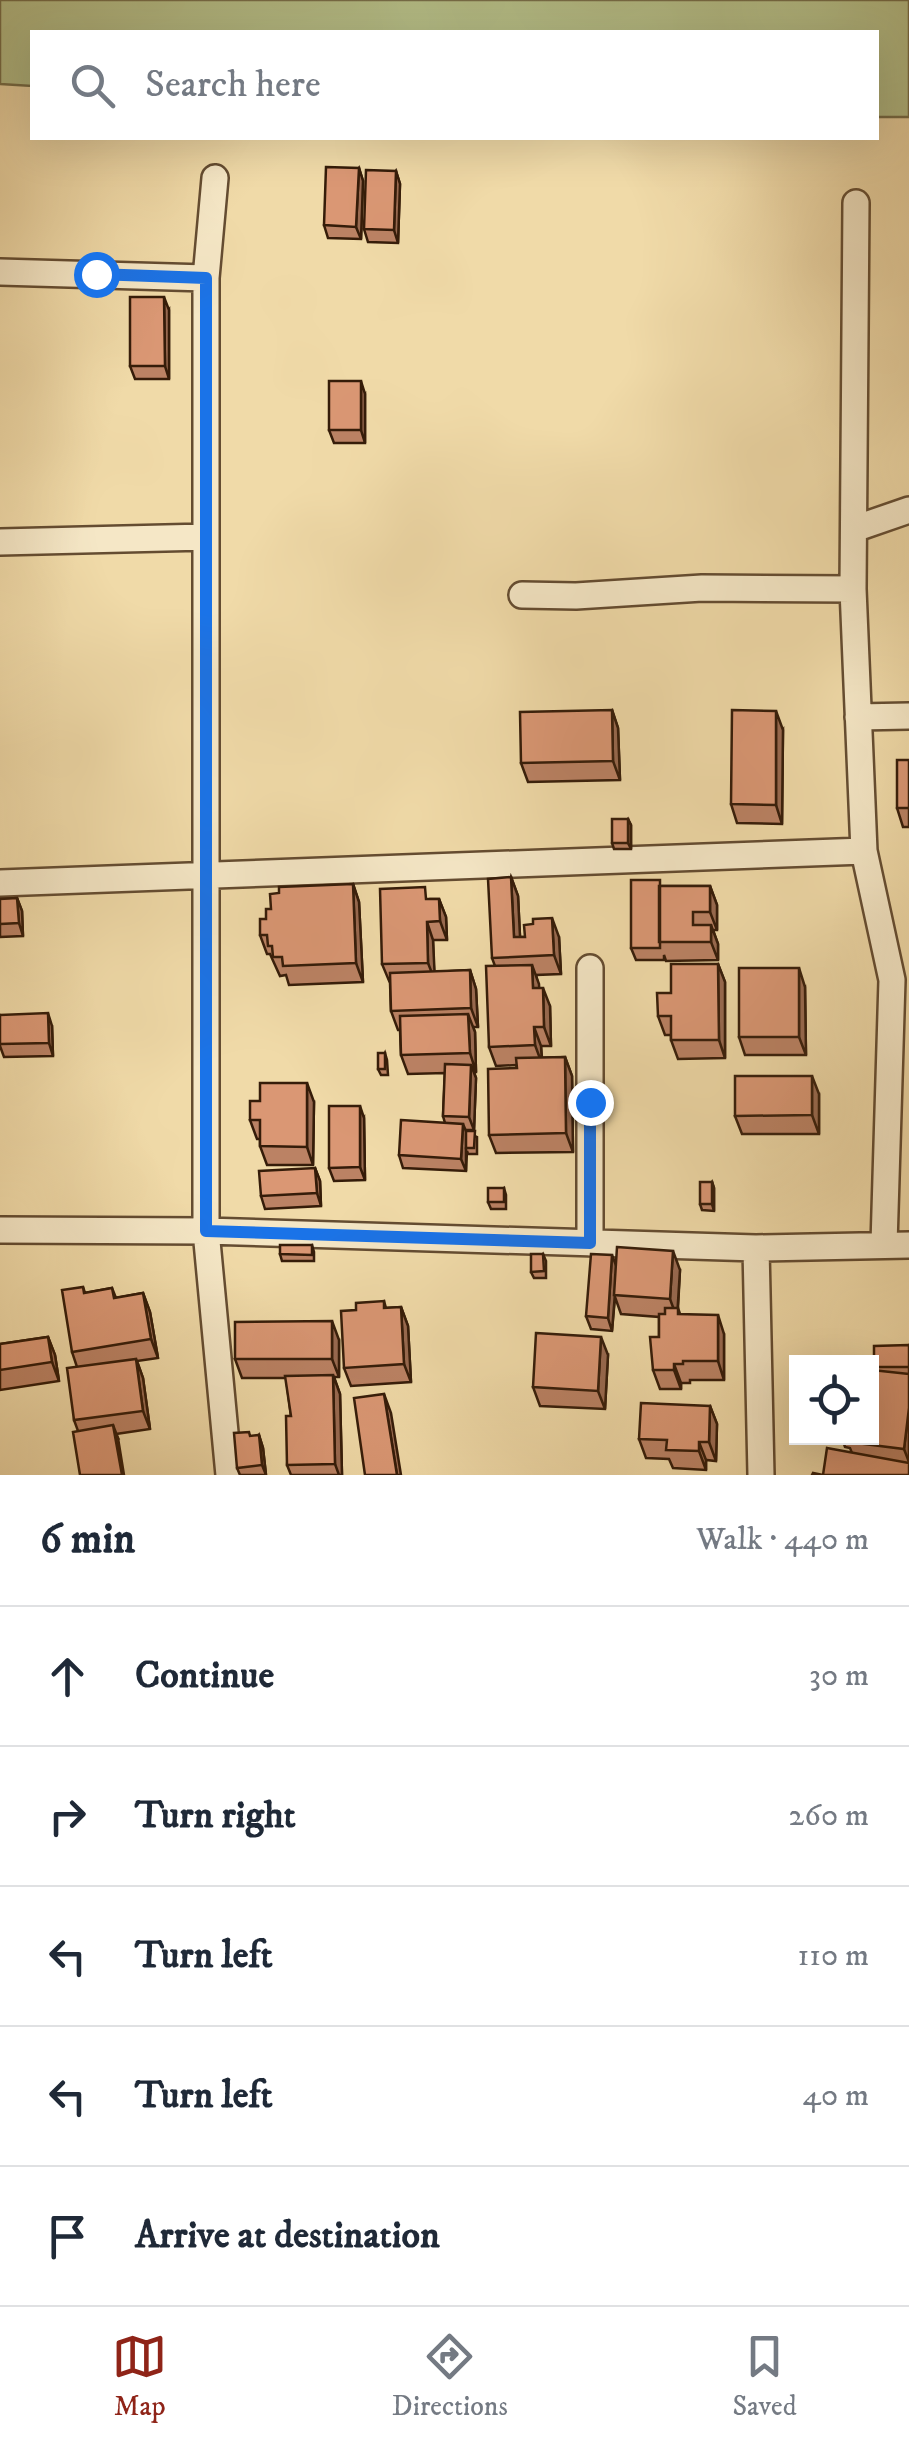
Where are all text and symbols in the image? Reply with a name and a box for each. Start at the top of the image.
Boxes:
search box [30,30,879,140]
icon: search [65,58,120,113]
text: Search here [145,61,321,109]
route start [74,252,120,298]
route end [568,1080,614,1126]
map controls [789,1355,879,1445]
button: locate [789,1355,879,1445]
text: 6 min [40,1514,135,1566]
text: Walk · 440 m [696,1520,869,1560]
icon: ahead [40,1649,95,1704]
text: Continue [135,1652,274,1700]
text: 30 m [809,1656,869,1696]
icon: right [40,1789,95,1844]
text: Turn right [135,1792,296,1840]
text: 260 m [789,1796,869,1836]
icon: left [40,1929,95,1984]
text: Turn left [135,1932,273,1980]
text: 110 m [797,1936,869,1976]
icon: left [40,2069,95,2124]
text: Turn left [135,2072,273,2120]
text: 40 m [802,2076,869,2116]
icon: arrive [40,2209,95,2264]
text: Arrive at destination [135,2212,440,2260]
tab: Map [112,2329,167,2424]
tab: Directions [392,2329,508,2424]
tab: Saved [732,2329,797,2424]

